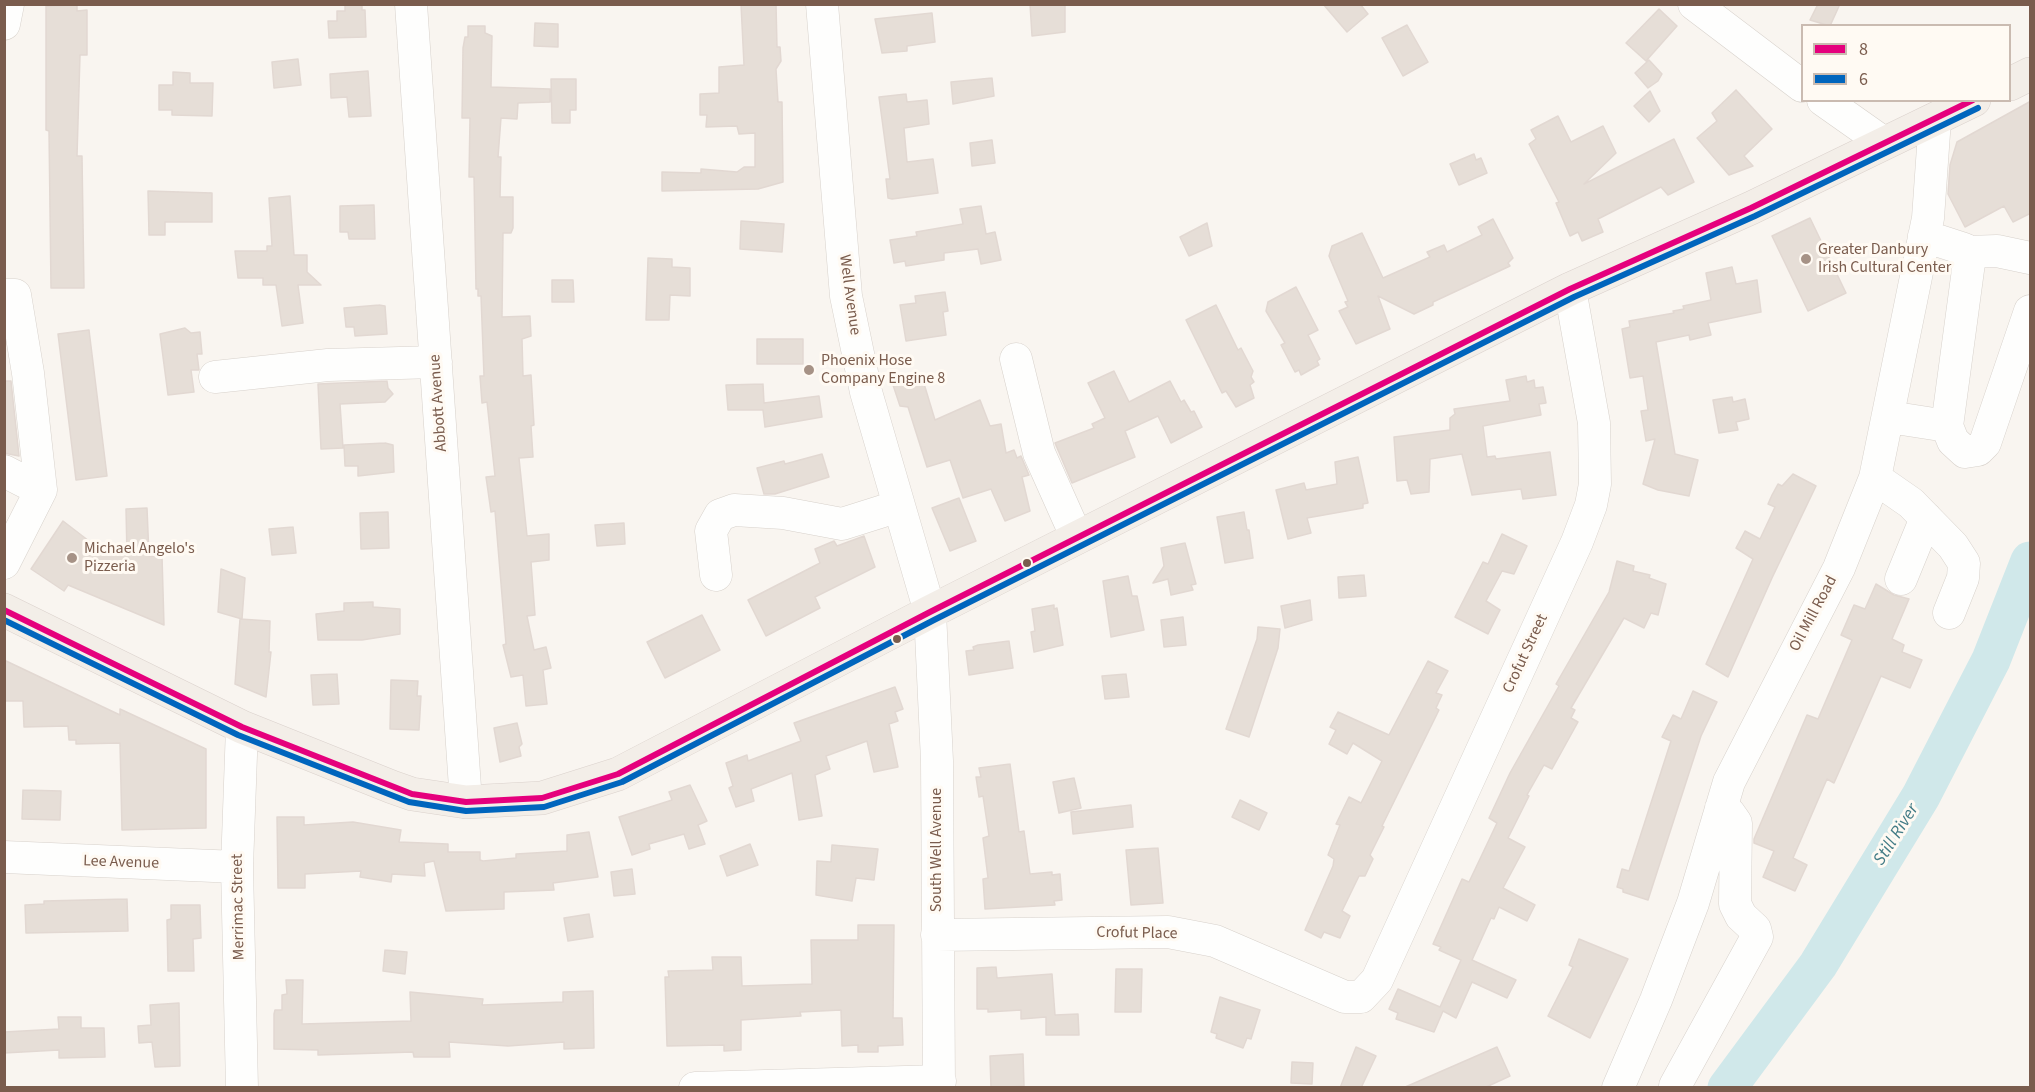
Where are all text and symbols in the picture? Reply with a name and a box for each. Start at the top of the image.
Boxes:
legend [1801,24,2011,102]
text: 8 [1859,37,1868,62]
text: 6 [1859,67,1868,92]
place label: Greater Danbury Irish Cultural Center [1818,240,1951,278]
marker: Greater Danbury Irish Cultural Center [1799,252,1813,266]
street label: Well Avenue [834,253,864,337]
place label: Phoenix Hose Company Engine 8 [821,351,945,389]
street label: Abbott Avenue [426,354,452,452]
marker: Phoenix Hose Company Engine 8 [802,363,816,377]
place label: Michael Angelo's Pizzeria [84,539,195,577]
marker: Michael Angelo's Pizzeria [65,551,79,565]
unlabelled marker [1021,557,1033,569]
street label: Oil Mill Road [1786,573,1842,655]
street label: Crofut Street [1499,611,1553,697]
unlabelled marker [891,633,903,645]
street label: South Well Avenue [927,788,947,912]
water label: Still River [1870,800,1924,870]
street label: Lee Avenue [83,852,159,874]
street label: Merrimac Street [228,854,250,960]
street label: Crofut Place [1096,924,1178,944]

